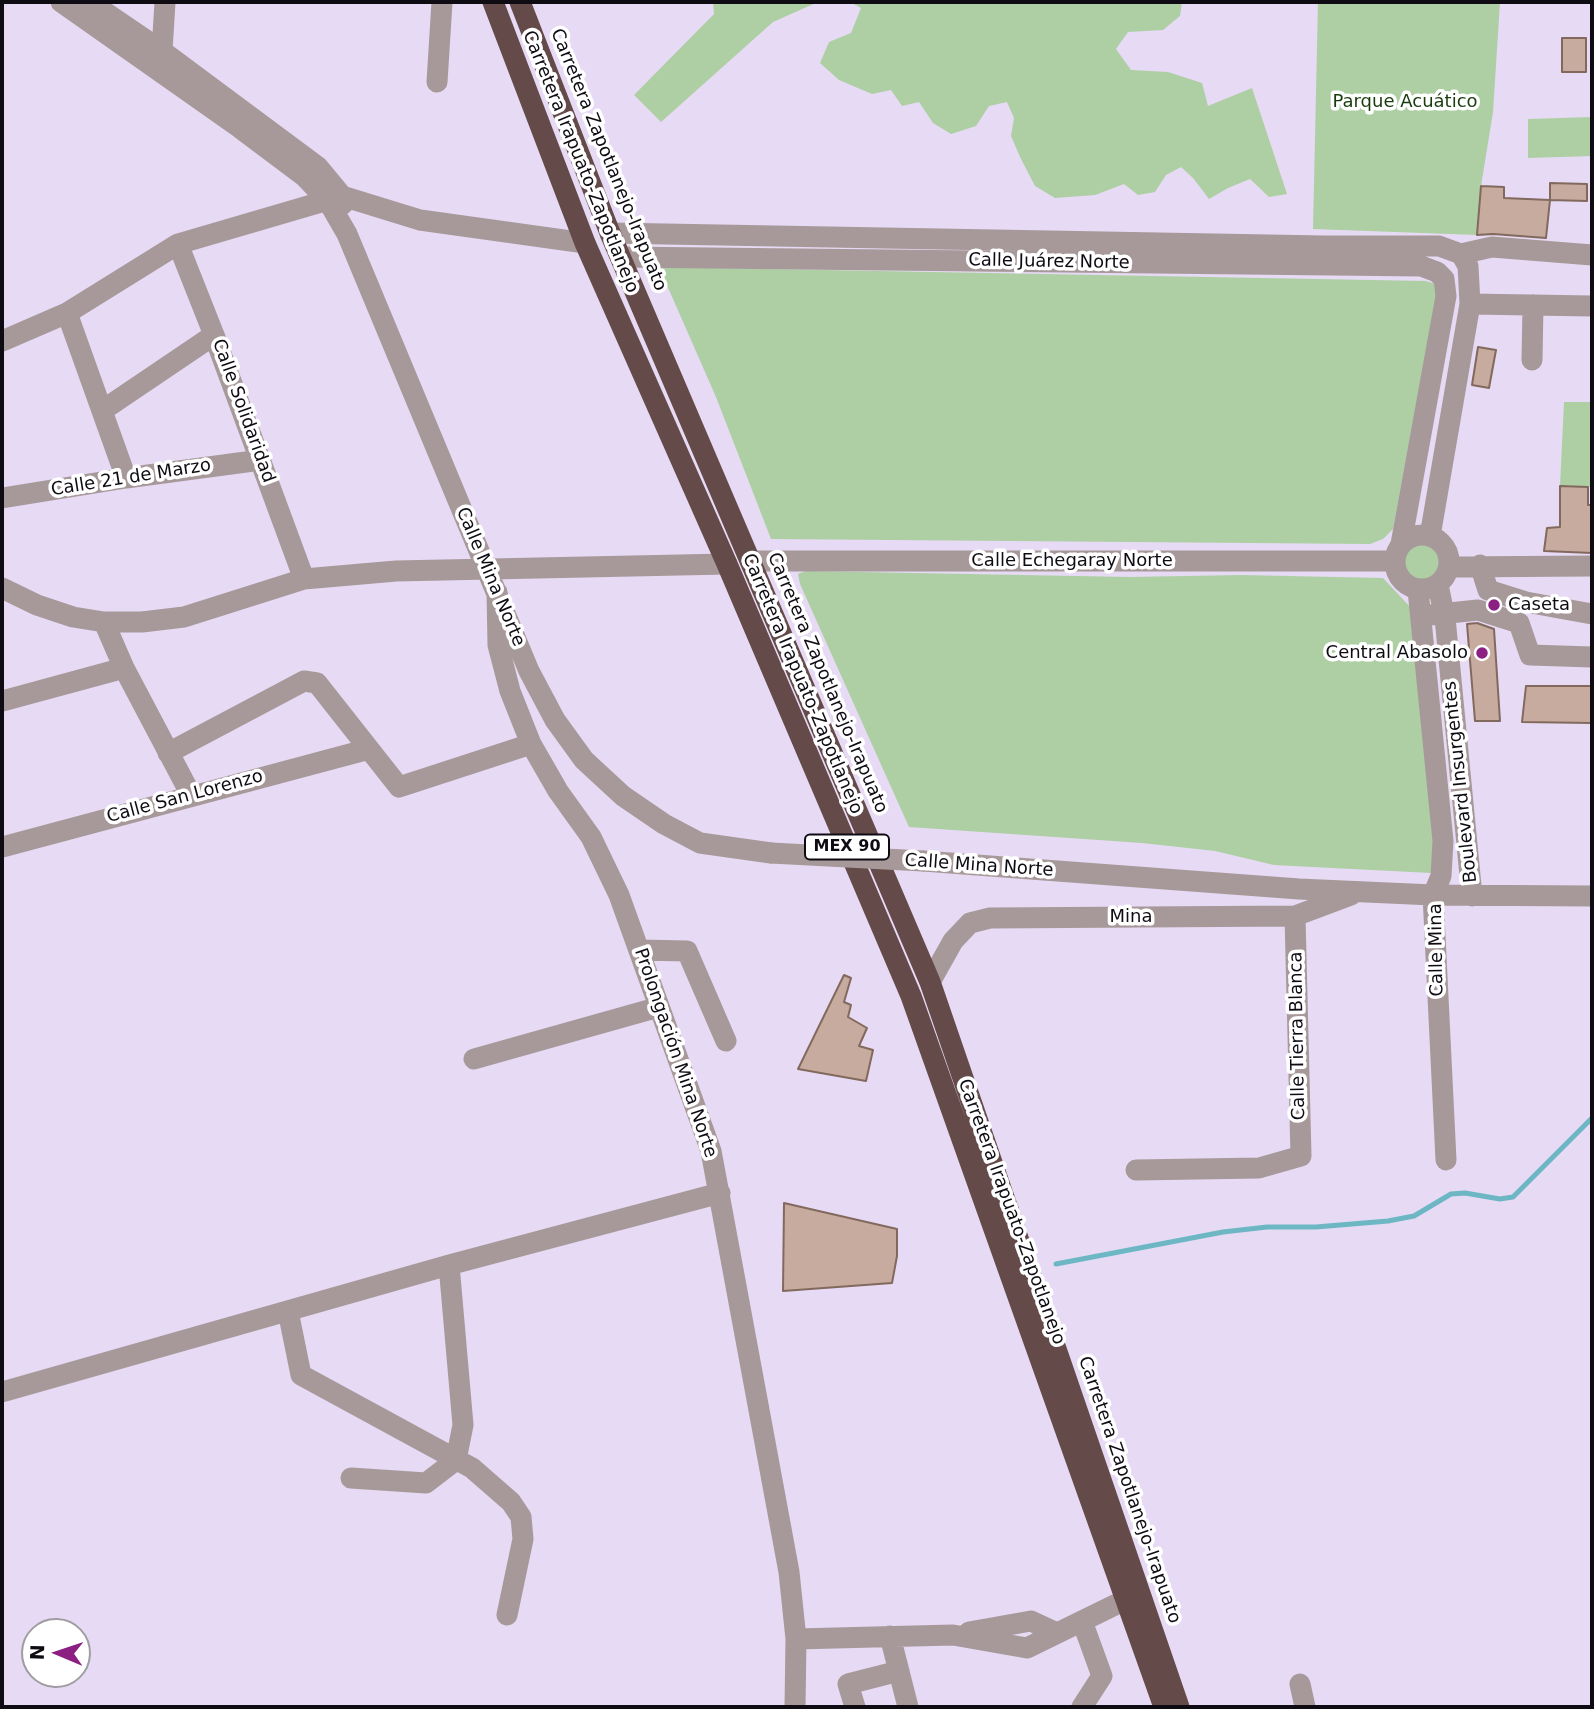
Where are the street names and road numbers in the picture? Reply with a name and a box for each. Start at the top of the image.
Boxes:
street label: Carretera Zapotlanejo-Irapuato [545,26,671,294]
street label: Carretera Irapuato-Zapotlanejo [517,28,643,296]
street label: Calle Juárez Norte [968,250,1130,274]
street label: Calle Solidaridad [207,336,279,486]
street label: Calle 21 de Marzo [49,455,213,501]
street label: Calle Mina Norte [451,504,529,650]
street label: Carretera Zapotlanejo-Irapuato [762,549,892,817]
street label: Carretera Irapuato-Zapotlanejo [737,550,867,818]
street label: Calle Echegaray Norte [971,550,1173,572]
street label: Boulevard Insurgentes [1440,680,1482,884]
street label: Calle San Lorenzo [105,766,265,828]
road number: MEX 90 [805,834,889,860]
street label: Calle Mina Norte [904,850,1054,882]
street label: Calle Mina [1425,903,1449,997]
street label: Mina [1110,906,1152,928]
street label: Prolongación Mina Norte [629,945,721,1161]
street label: Calle Tierra Blanca [1286,951,1310,1121]
street label: Carretera Irapuato-Zapotlanejo [953,1076,1069,1348]
street label: Carretera Zapotlanejo-Irapuato [1073,1354,1185,1626]

